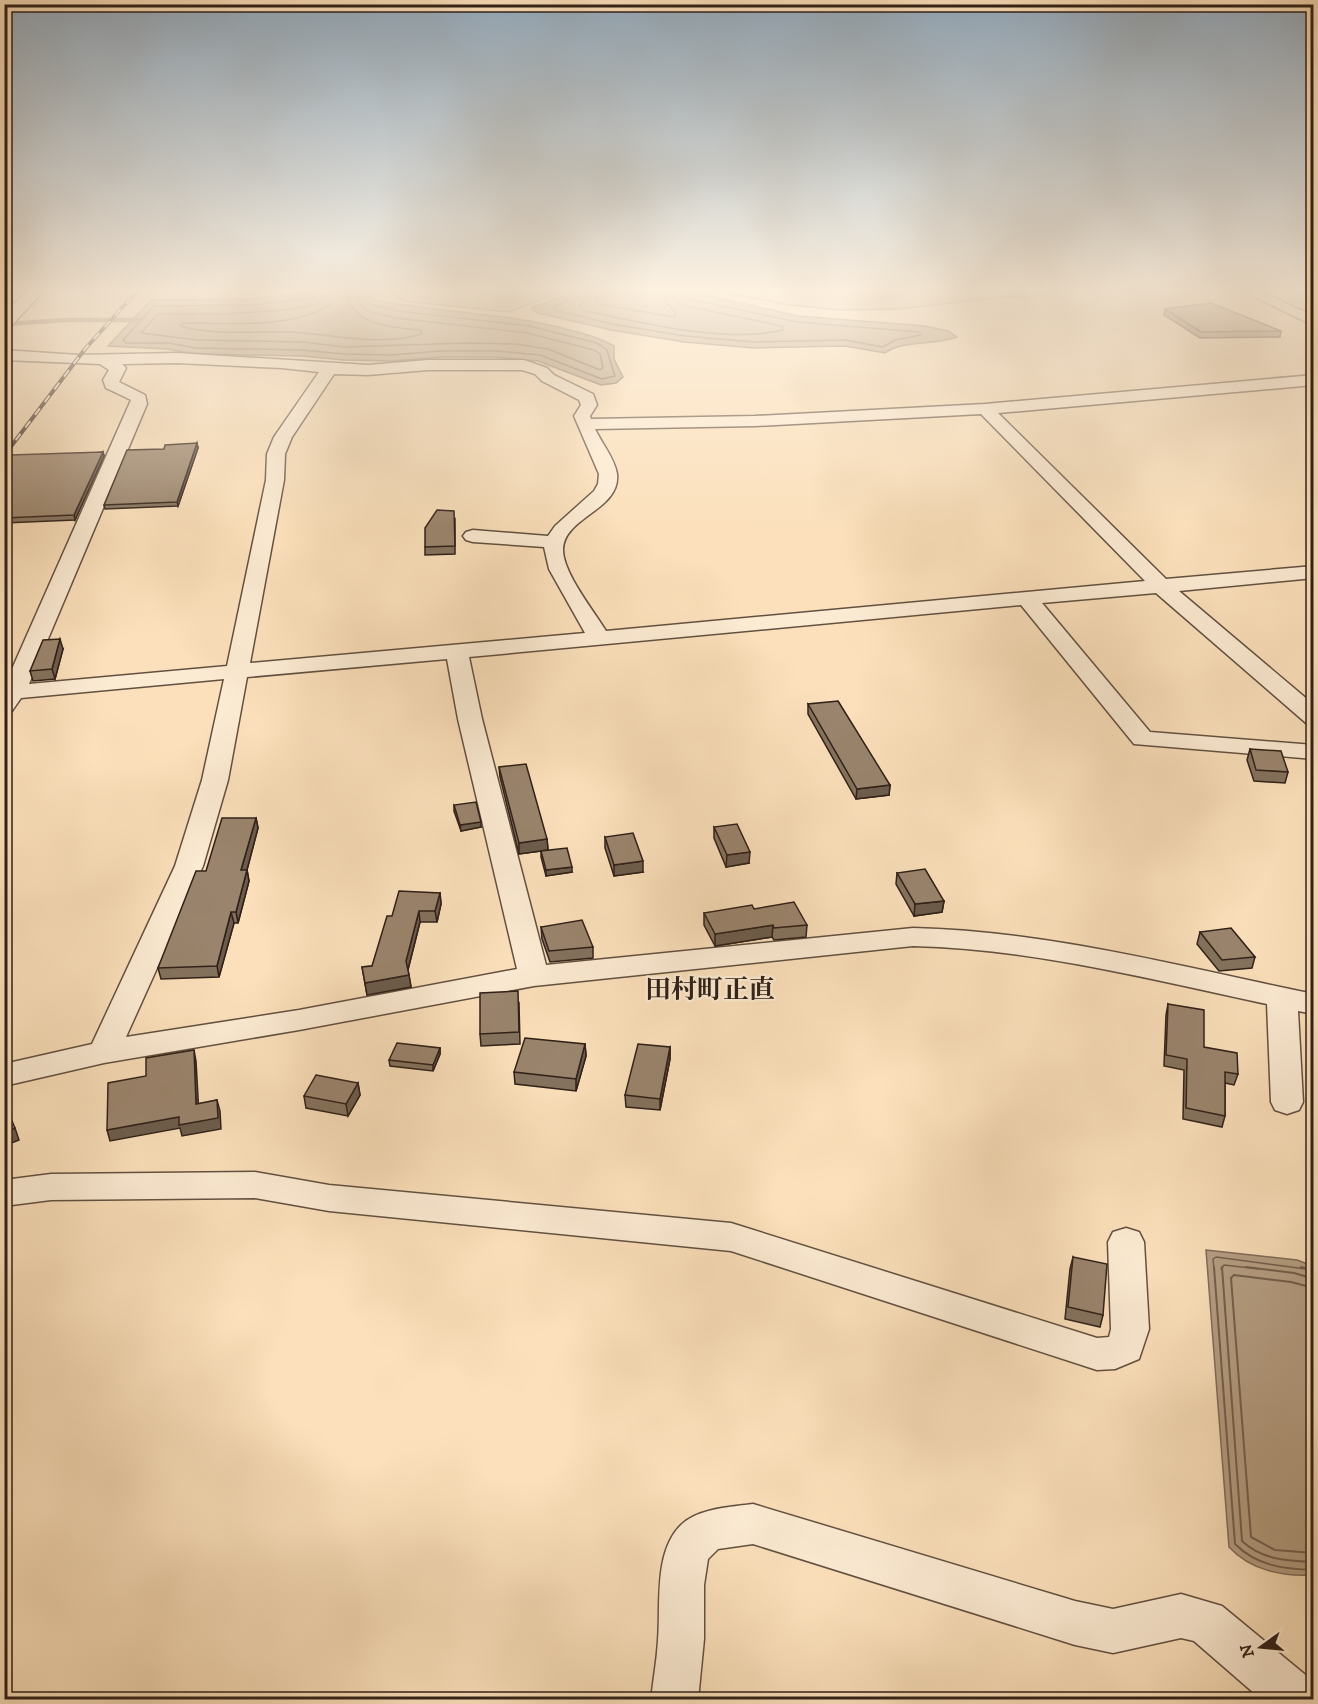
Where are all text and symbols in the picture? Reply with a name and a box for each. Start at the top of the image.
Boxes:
district label: 田村町正直 [645,974,775,1007]
north arrow [1231,1617,1291,1677]
text: N [1236,1642,1259,1660]

